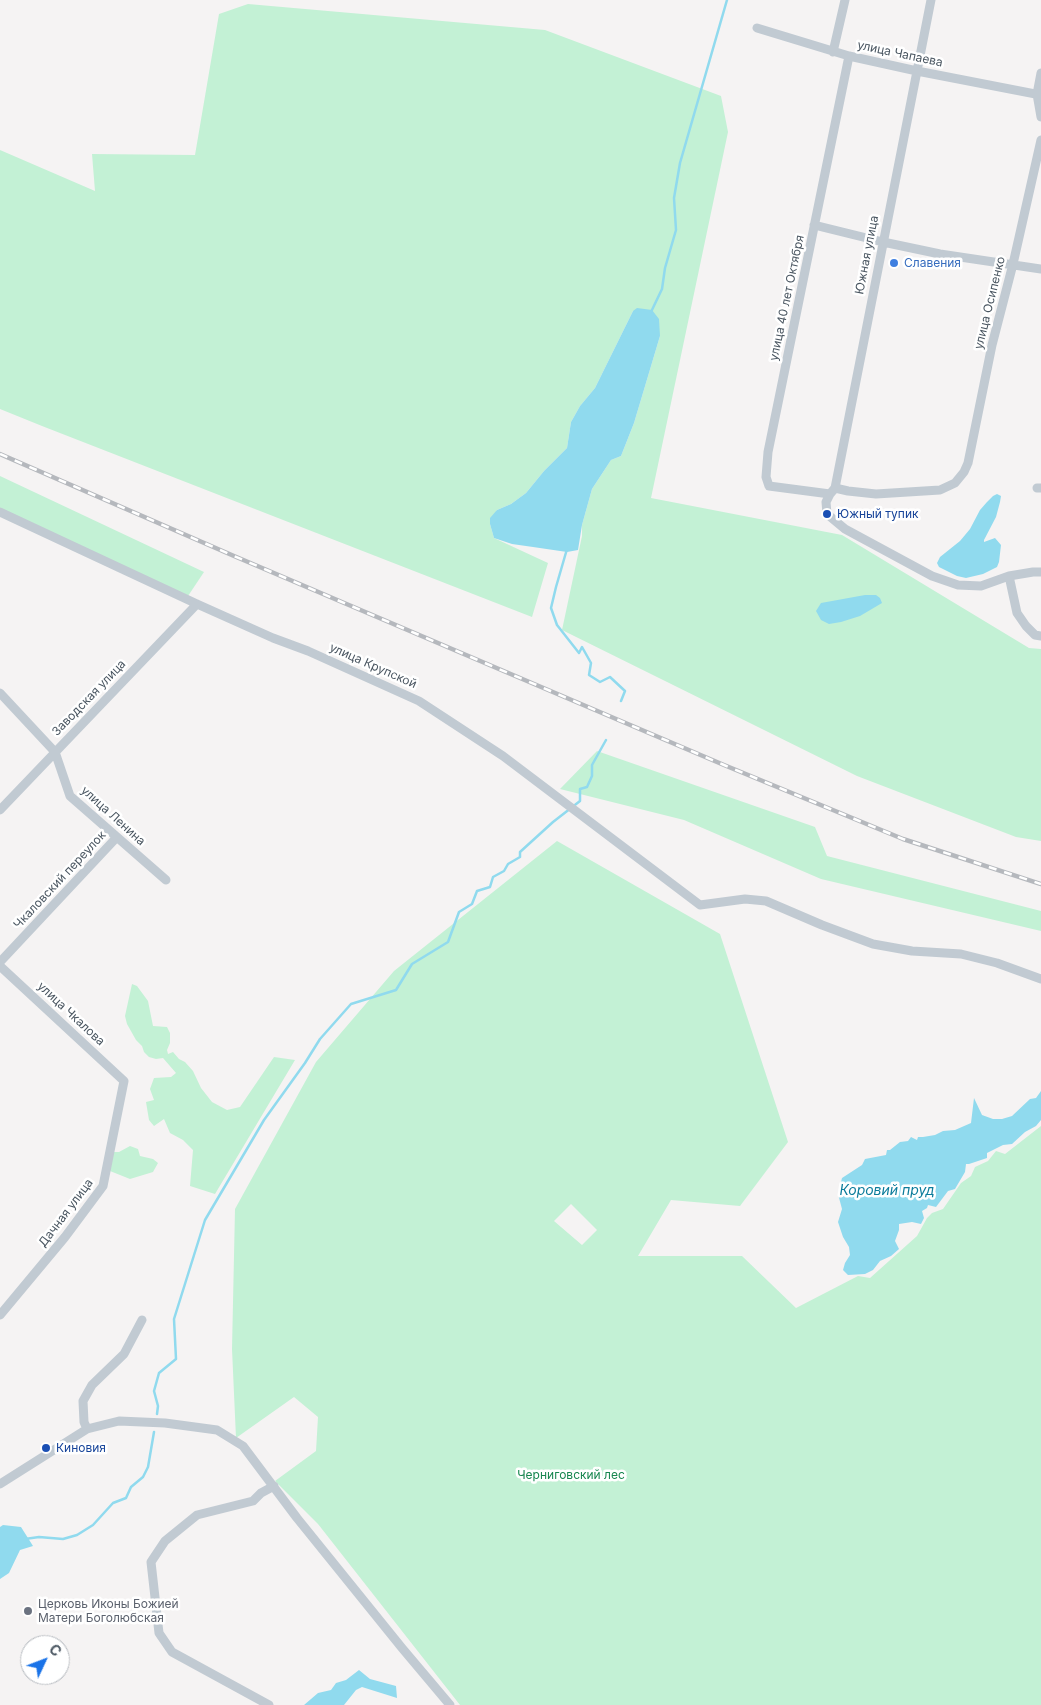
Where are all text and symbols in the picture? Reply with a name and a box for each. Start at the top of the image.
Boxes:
street label: улица Чапаева [856,38,944,70]
street label: Южная улица [852,214,882,296]
street label: улица 40 лет Октября [767,234,807,362]
street label: улица Осипенко [972,255,1008,351]
place label: Славения [904,256,961,270]
marker: Славения [888,257,900,269]
place label: Южный тупик [837,507,918,521]
marker: Южный тупик [821,508,833,520]
street label: улица Крупской [327,640,419,692]
street label: Заводская улица [49,657,129,739]
street label: улица Ленина [78,783,148,849]
street label: Чкаловский переулок [11,828,109,932]
street label: улица Чкалова [34,979,108,1049]
street label: Дачная улица [36,1176,96,1250]
water label: Коровий пруд [839,1183,935,1199]
place label: Киновия [56,1441,106,1455]
marker: Киновия [40,1442,52,1454]
park label: Черниговский лес [517,1468,625,1482]
place label: Церковь Иконы Божией Матери Боголюбская [38,1597,179,1625]
marker: Церковь Иконы Божией Матери Боголюбская [22,1605,34,1617]
north arrow [20,1635,70,1685]
text: С [46,1641,65,1660]

